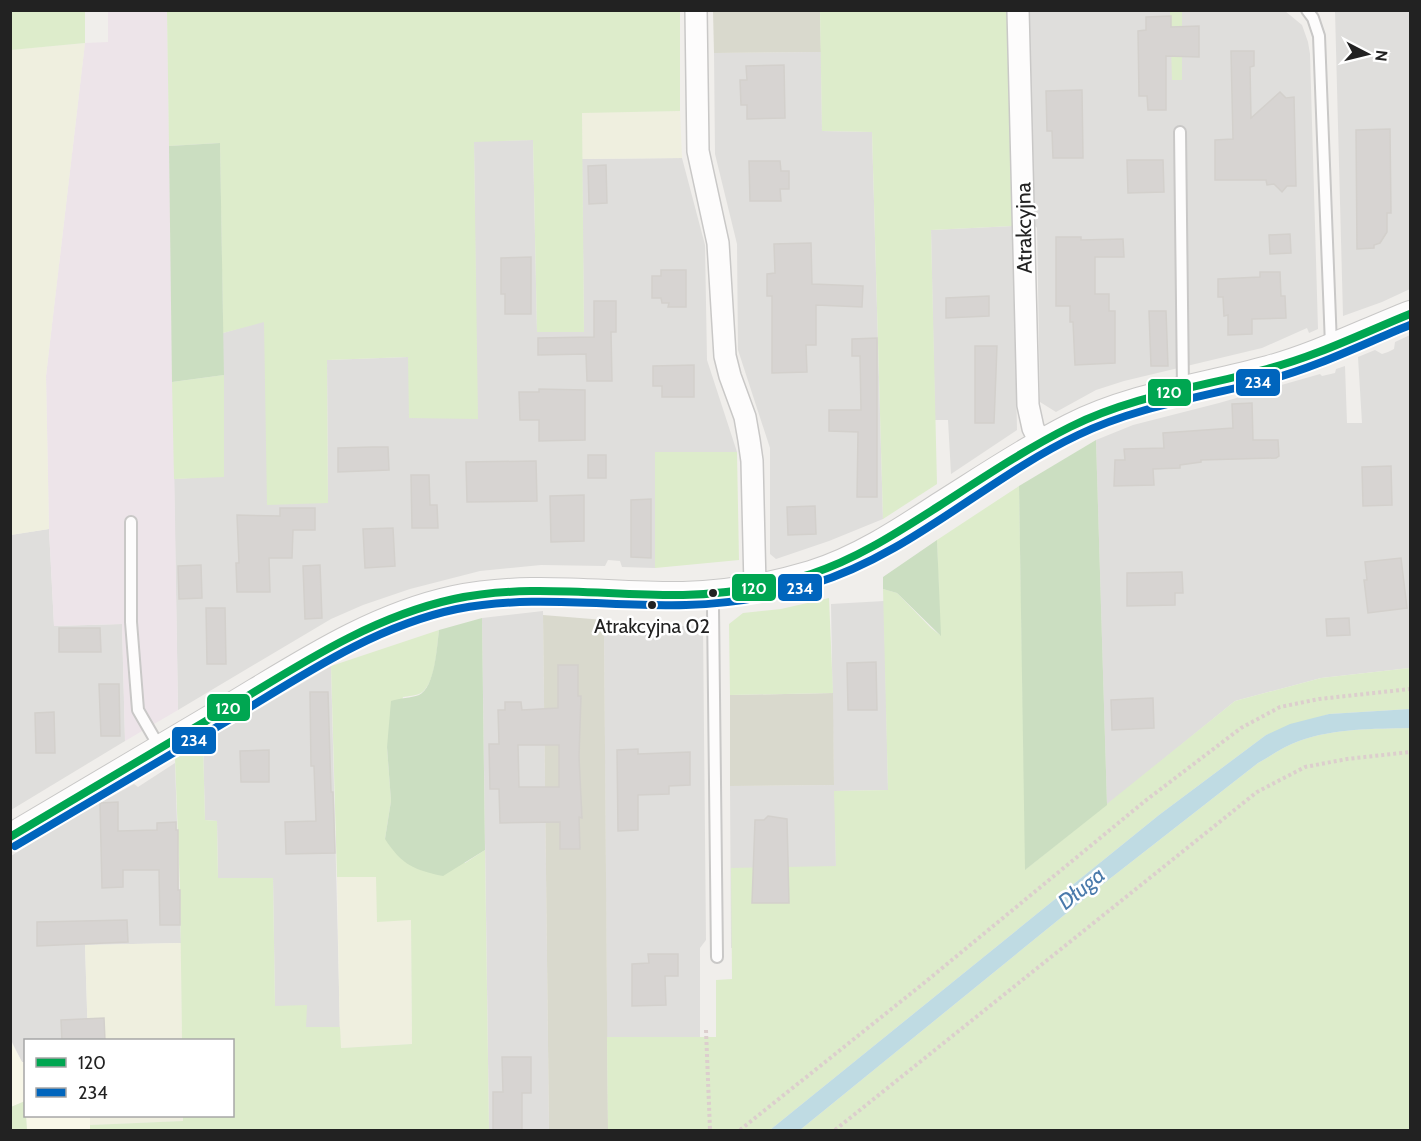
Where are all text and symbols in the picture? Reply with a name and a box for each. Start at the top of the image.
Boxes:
north arrow [1337,24,1397,84]
text: N [1371,49,1392,63]
street label: Atrakcyjna [1010,182,1038,274]
line badge: 234 [1235,368,1281,397]
text: 234 [1244,373,1272,392]
line badge: 120 [1147,378,1192,407]
text: 120 [1156,383,1182,402]
line badge: 120 [731,573,777,602]
line badge: 234 [777,573,823,602]
text: 120 [741,579,767,598]
text: 234 [786,579,814,598]
unlabelled marker [707,587,719,599]
marker: Atrakcyjna 02 [646,599,658,611]
place label: Atrakcyjna 02 [594,614,710,638]
line badge: 120 [206,693,251,722]
text: 120 [215,699,241,718]
line badge: 234 [171,726,217,755]
text: 234 [180,731,208,750]
water label: Długa [1052,861,1110,915]
legend [24,1039,234,1117]
text: 120 [78,1052,106,1074]
text: 234 [78,1082,108,1104]

